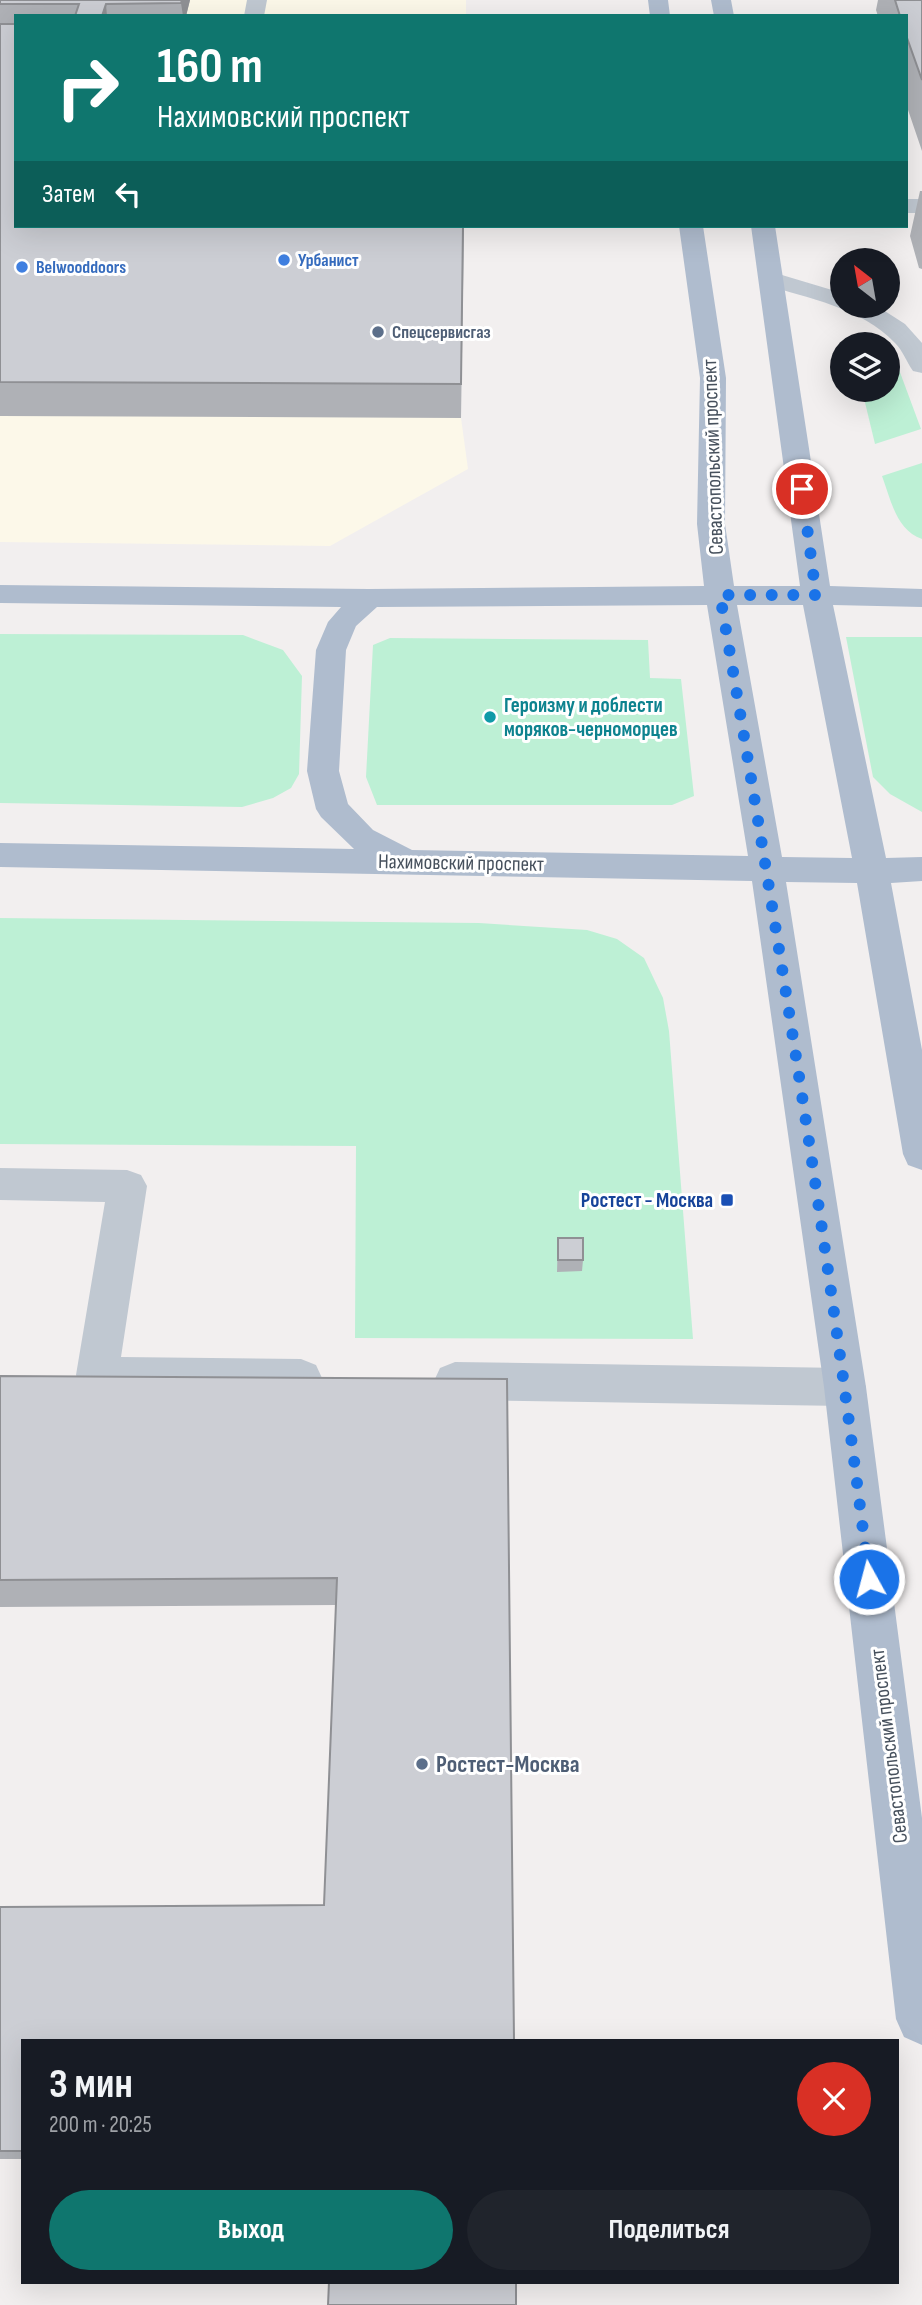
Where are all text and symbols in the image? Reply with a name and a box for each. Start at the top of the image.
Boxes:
text: 160 m [157,38,263,97]
icon: right [42,42,133,133]
text: Нахимовский проспект [157,98,410,137]
icon: left [109,175,147,213]
text: Затем [42,179,95,210]
north arrow [830,248,900,318]
map controls [830,248,900,402]
place label: Урбанист [298,250,359,271]
marker: Урбанист [276,252,292,268]
place label: Belwooddoors [36,257,126,278]
marker: Belwooddoors [14,259,30,275]
place label: Спецсервисгаз [392,322,491,343]
marker: Спецсервисгаз [370,324,386,340]
button: layers [830,332,900,402]
street label: Севастопольский проспект [697,359,729,555]
pin [772,459,832,519]
icon: arrive [783,470,821,508]
place label: Героизму и доблести моряков-черноморцев [504,693,677,742]
marker: Героизму и доблести моряков-черноморцев [482,709,498,725]
street label: Нахимовский проспект [378,849,544,877]
place label: Ростест - Москва [581,1188,713,1213]
marker: Ростест - Москва [719,1192,735,1208]
position arrow [832,1542,906,1616]
street label: Севастопольский проспект [865,1647,913,1845]
place label: Ростест-Москва [436,1750,580,1779]
marker: Ростест-Москва [414,1756,430,1772]
text: 3 мин [49,2059,133,2110]
button: close [797,2062,871,2136]
text: 200 m · 20:25 [49,2111,152,2139]
button: Выход [49,2190,453,2270]
button: Поделиться [467,2190,871,2270]

